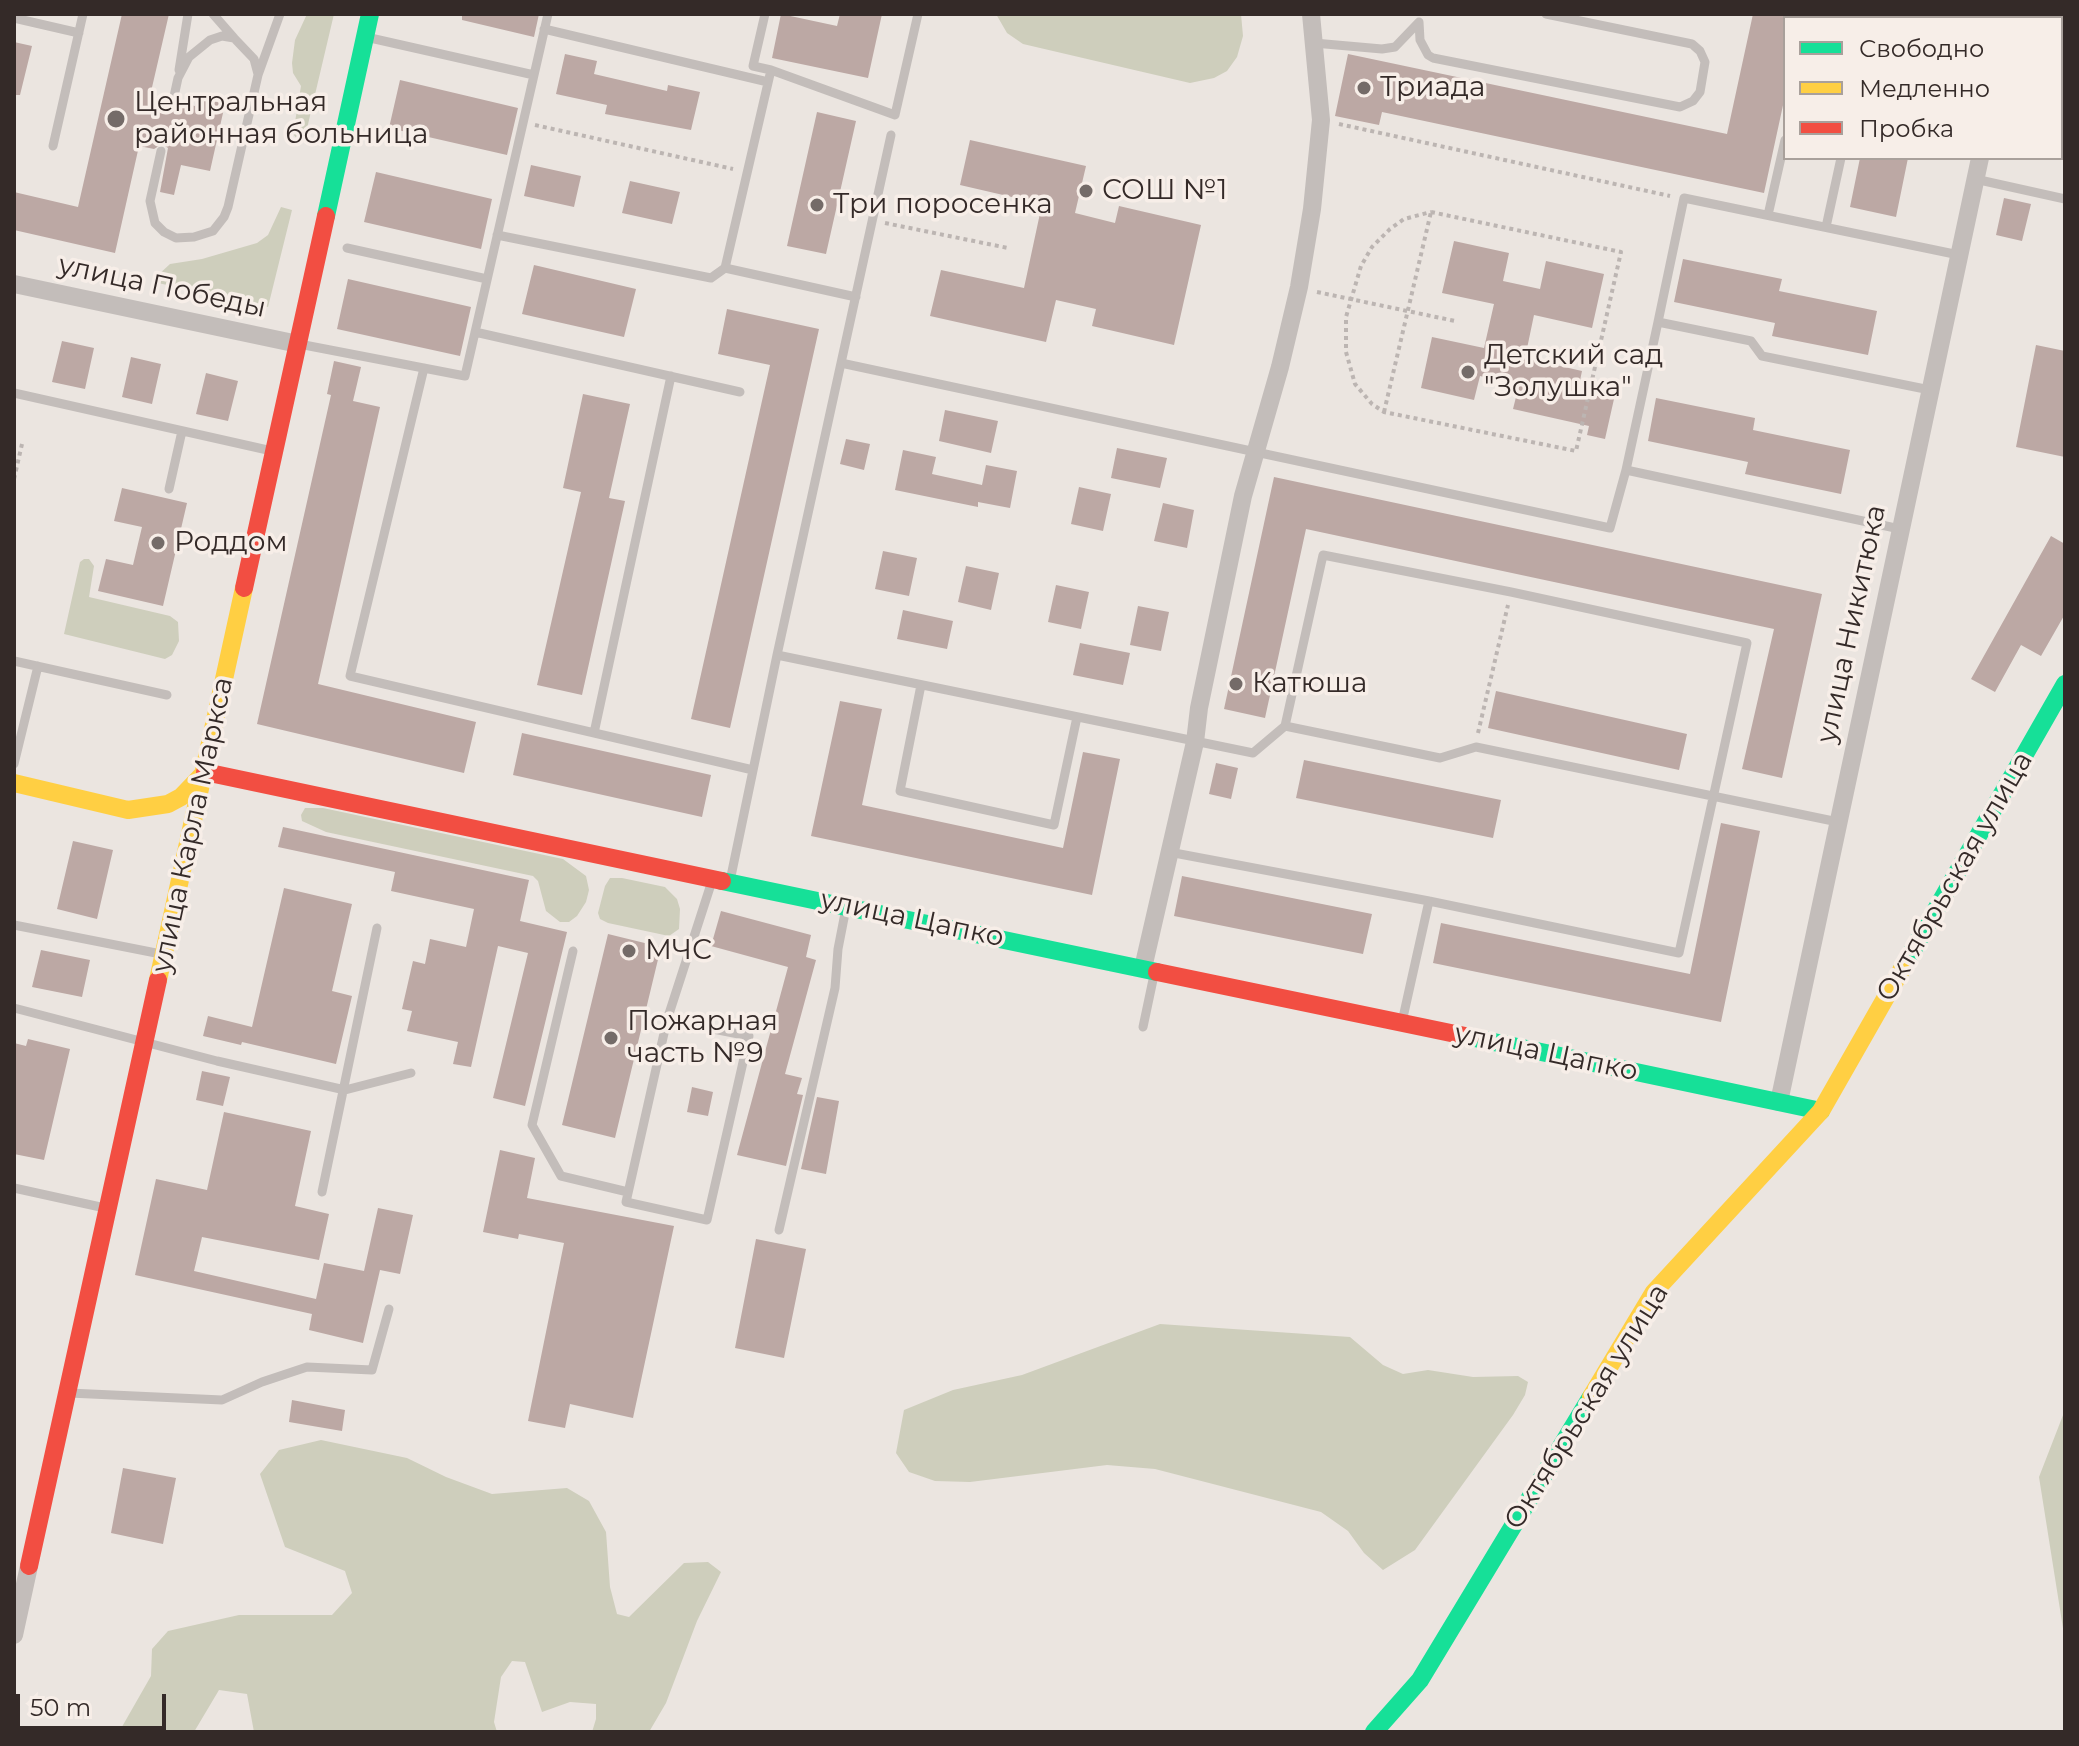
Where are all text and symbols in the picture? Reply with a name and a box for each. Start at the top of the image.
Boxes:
legend [1783,16,2063,160]
text: Свободно [1859,34,1984,63]
place label: Триада [1380,71,1485,105]
text: Медленно [1859,74,1990,103]
marker: Триада [1355,79,1373,97]
place label: Центральная районная больница [134,86,428,152]
marker: Центральная районная больница [105,108,127,130]
text: Пробка [1859,114,1954,143]
place label: СОШ №1 [1102,174,1227,208]
marker: СОШ №1 [1077,182,1095,200]
place label: Три поросенка [833,188,1053,222]
marker: Три поросенка [808,196,826,214]
street label: улица Победы [55,249,269,325]
place label: Детский сад "Золушка" [1484,339,1663,405]
marker: Детский сад "Золушка" [1459,363,1477,381]
street label: улица Никитюка [1810,502,1894,746]
place label: Роддом [174,526,288,560]
marker: Роддом [149,534,167,552]
place label: Катюша [1252,667,1367,701]
street label: улица Карла Маркса [145,674,241,976]
marker: Катюша [1227,675,1245,693]
street label: Октябрьская улица [1870,746,2040,1008]
street label: улица Цапко [817,883,1007,955]
place label: МЧС [645,934,712,968]
marker: МЧС [620,942,638,960]
place label: Пожарная часть №9 [627,1005,778,1071]
street label: улица Цапко [1451,1017,1641,1089]
marker: Пожарная часть №9 [602,1029,620,1047]
street label: Октябрьская улица [1498,1278,1676,1536]
scale bar [20,1678,170,1728]
text: 50 m [30,1693,91,1722]

